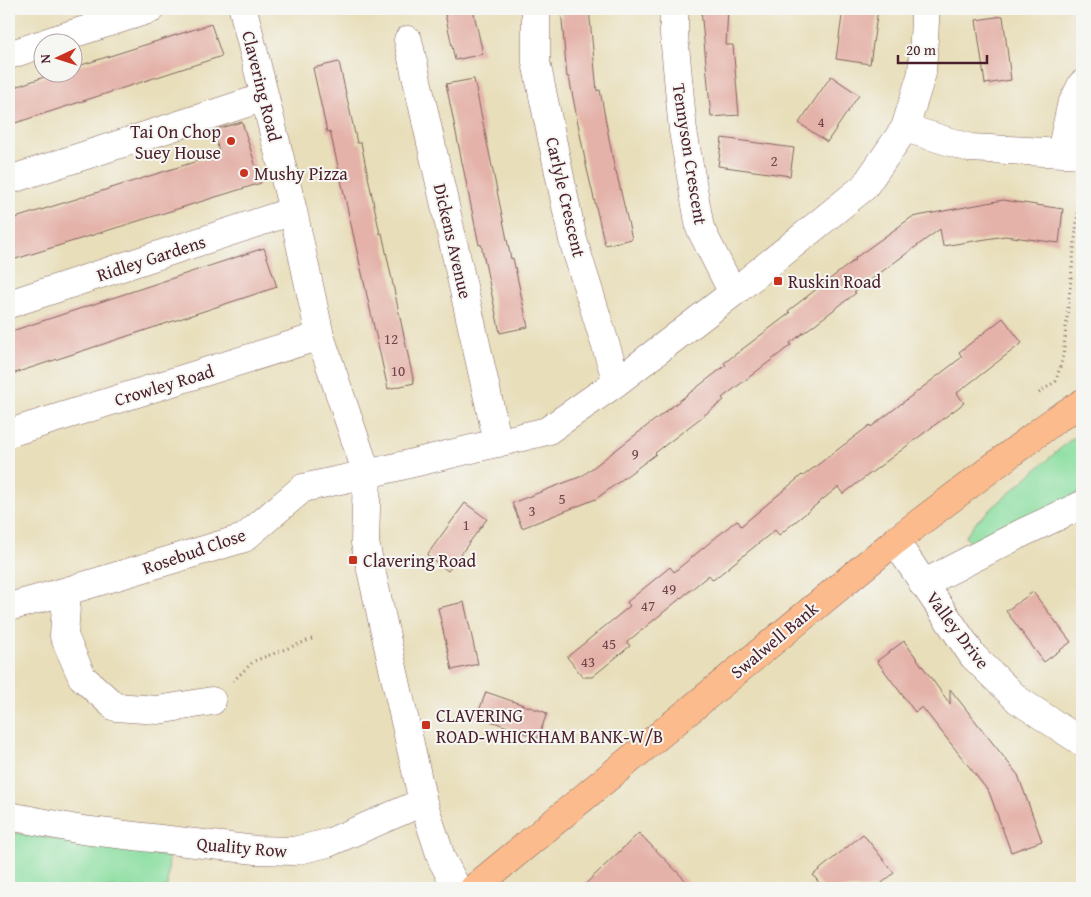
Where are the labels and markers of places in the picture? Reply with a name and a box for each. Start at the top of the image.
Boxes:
place label: Tai On Chop Suey House [130,118,221,166]
marker: Tai On Chop Suey House [225,135,237,147]
place label: Mushy Pizza [254,160,348,187]
marker: Mushy Pizza [238,167,250,179]
place label: Ruskin Road [788,268,882,295]
marker: Ruskin Road [772,275,784,287]
place label: Clavering Road [363,547,477,574]
marker: Clavering Road [347,554,359,566]
place label: CLAVERING ROAD-WHICKHAM BANK-W/B [436,702,663,750]
marker: CLAVERING ROAD-WHICKHAM BANK-W/B [420,719,432,731]

